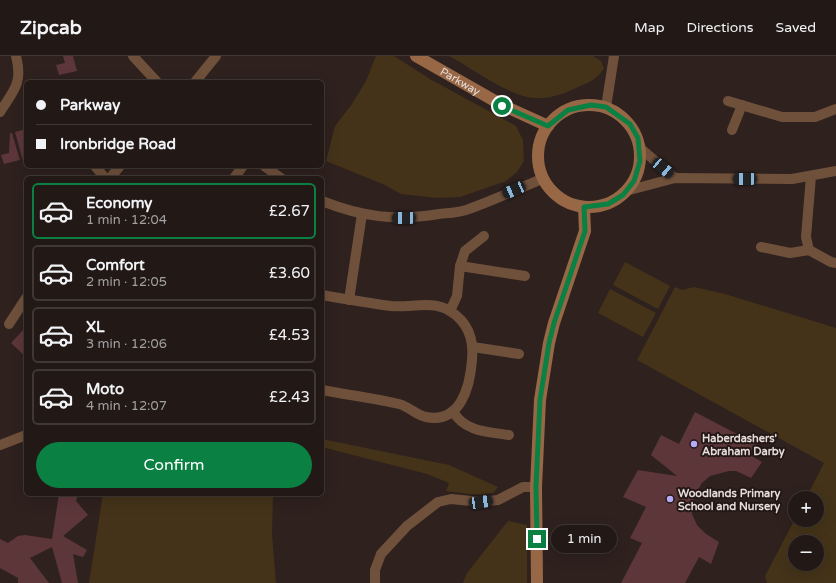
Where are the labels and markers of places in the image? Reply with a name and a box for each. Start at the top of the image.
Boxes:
place label: Haberdashers' Abraham Darby [702,432,785,459]
marker: Haberdashers' Abraham Darby [689,439,699,449]
place label: Woodlands Primary School and Nursery [678,487,780,514]
marker: Woodlands Primary School and Nursery [665,494,675,504]

